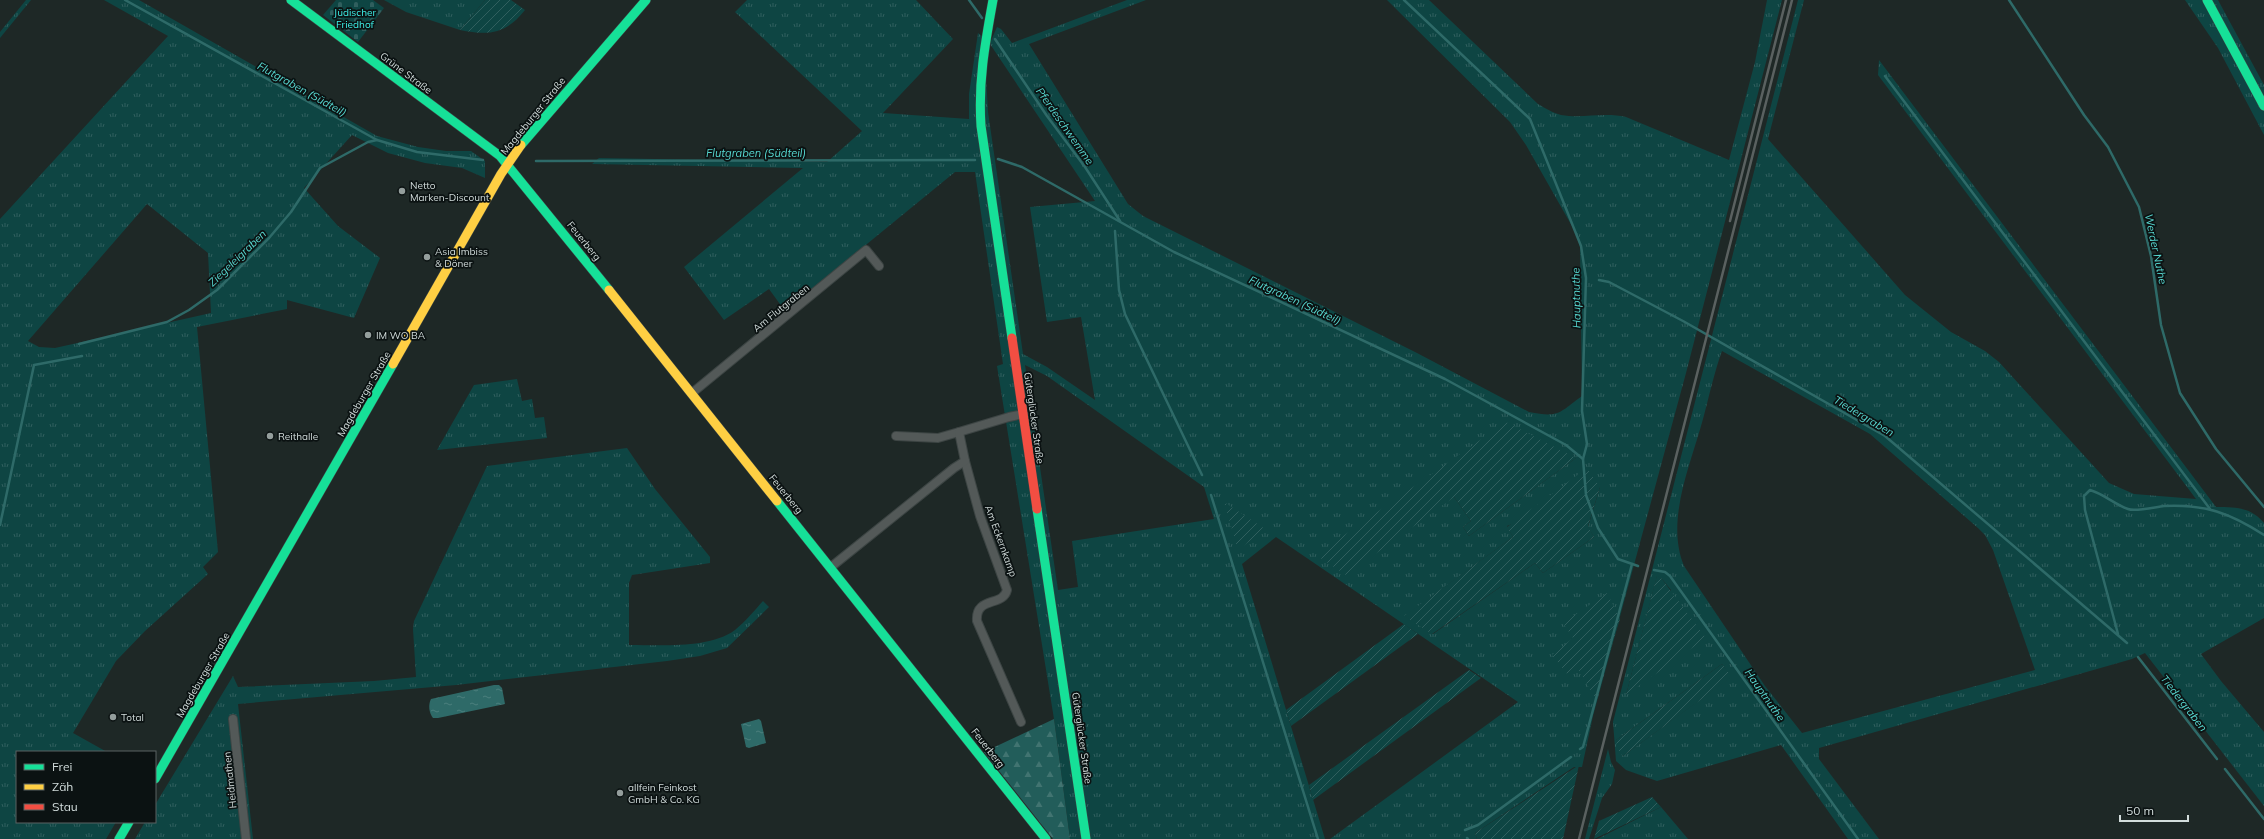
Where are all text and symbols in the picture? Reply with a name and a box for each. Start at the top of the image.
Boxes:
park label: Jüdischer Friedhof [334,6,377,31]
street label: Grüne Straße [377,49,435,97]
water label: Flutgraben (Südteil) [255,59,349,119]
street label: Magdeburger Straße [498,75,568,157]
water label: Pferdeschwemme [1033,85,1097,167]
water label: Flutgraben (Südteil) [706,146,806,160]
place label: Netto Marken-Discount [410,179,490,204]
marker: Netto Marken-Discount [397,186,407,196]
water label: Werder Nuthe [2142,212,2170,286]
street label: Feuerberg [564,219,604,263]
water label: Ziegeleigraben [205,227,269,289]
place label: Asia Imbiss & Döner [435,245,488,270]
marker: Asia Imbiss & Döner [422,252,432,262]
water label: Hauptnuthe [1568,267,1584,329]
water label: Flutgraben (Südteil) [1247,273,1343,327]
street label: Am Flutgraben [750,281,812,335]
place label: IM WO BA [376,329,426,342]
marker: IM WO BA [363,330,373,340]
street label: Magdeburger Straße [334,349,394,439]
street label: Güterglücker Straße [1021,371,1047,465]
water label: Tiedergraben [1831,393,1897,439]
place label: Reithalle [278,430,318,443]
marker: Reithalle [265,431,275,441]
street label: Feuerberg [766,472,806,516]
street label: Am Eckernkamp [982,503,1020,579]
street label: Magdeburger Straße [173,630,233,720]
water label: Hauptnuthe [1742,666,1788,724]
water label: Tiedergraben [2158,672,2210,734]
street label: Güterglücker Straße [1069,691,1095,785]
place label: Total [121,711,144,724]
marker: Total [108,712,118,722]
street label: Feuerberg [968,726,1008,770]
legend [16,751,156,823]
street label: Heidmathen [221,751,239,809]
text: Frei [52,759,72,774]
text: Zäh [52,779,73,794]
place label: allfein Feinkost GmbH & Co. KG [628,781,700,806]
marker: allfein Feinkost GmbH & Co. KG [615,788,625,798]
scale bar [2120,797,2188,823]
text: Stau [52,799,78,814]
text: 50 m [2126,803,2154,818]

